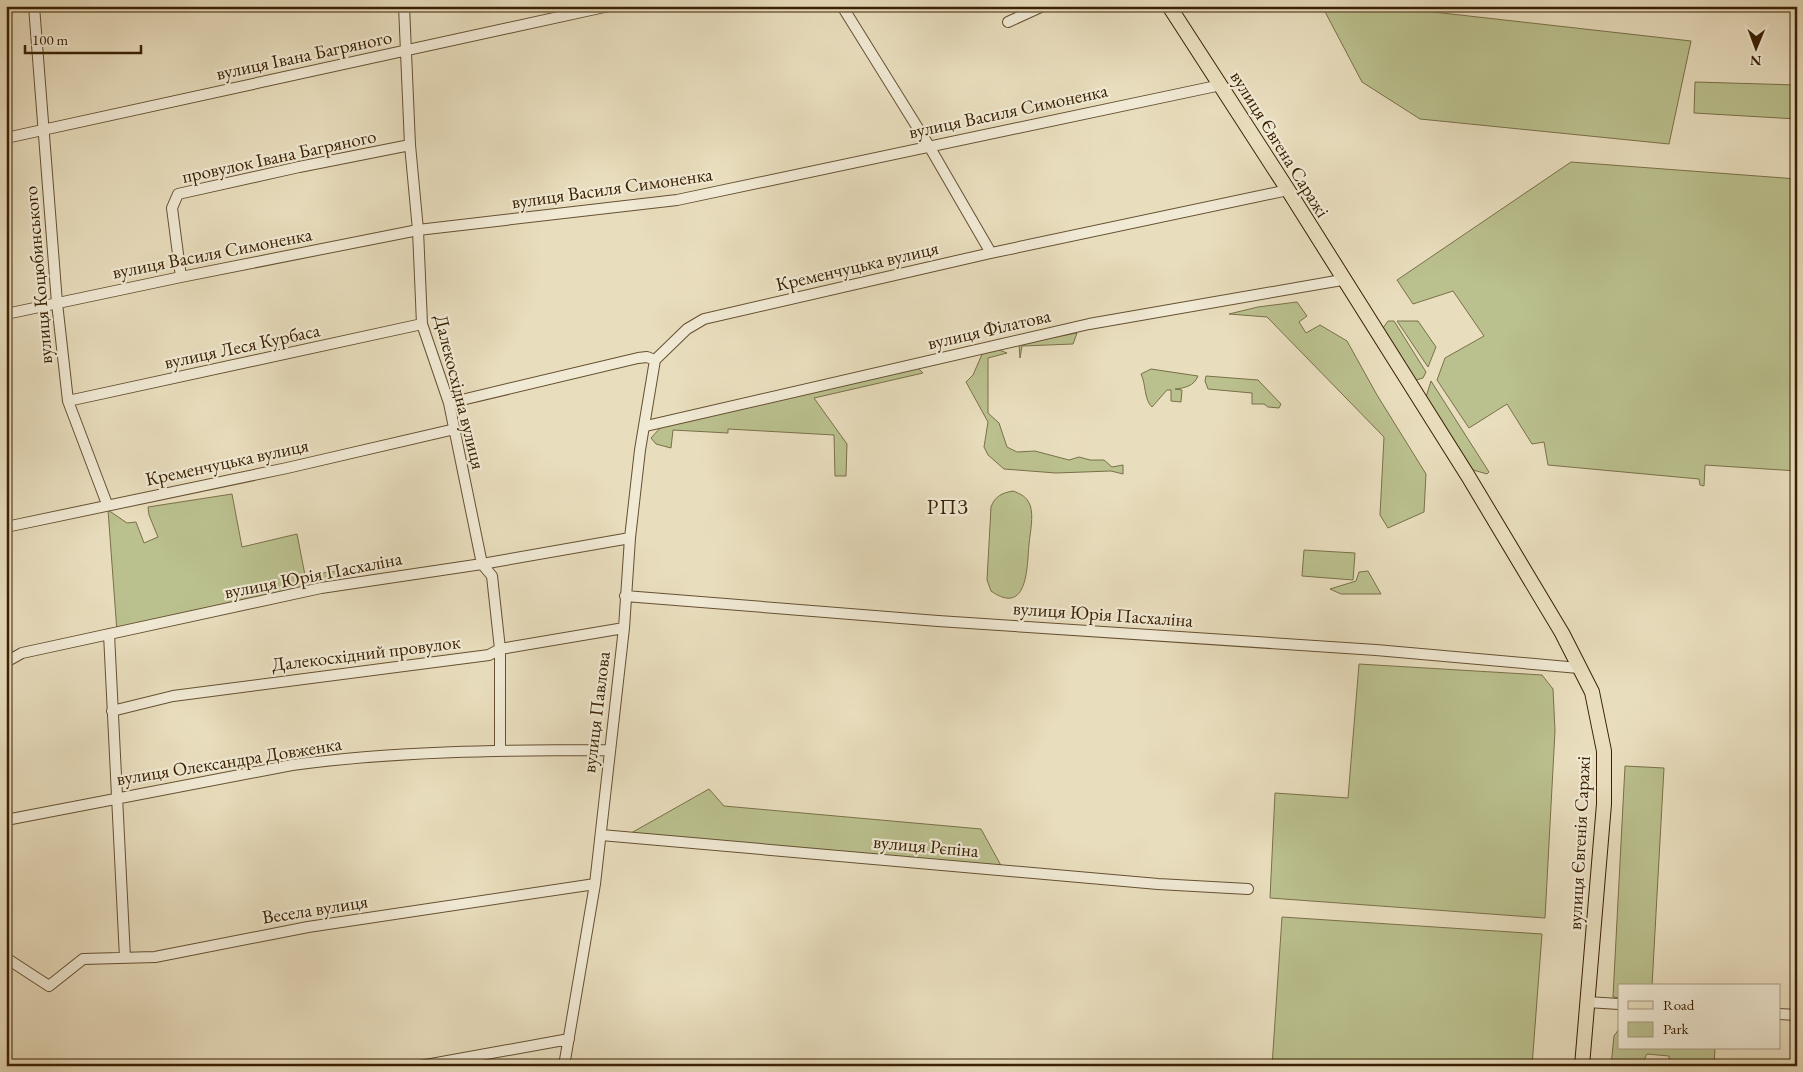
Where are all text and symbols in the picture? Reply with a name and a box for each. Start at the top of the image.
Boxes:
scale bar [25,22,141,54]
north arrow [1730,22,1780,72]
street label: вулиця Івана Багряного [214,24,394,86]
text: 100 m [32,30,69,49]
text: N [1749,52,1762,70]
street label: вулиця Євгена Саражі [1225,66,1335,222]
street label: вулиця Василя Симоненка [906,78,1110,144]
street label: провулок Івана Багряного [179,123,379,189]
street label: вулиця Василя Симоненка [510,161,715,214]
street label: вулиця Коцюбинського [18,185,58,365]
street label: вулиця Василя Симоненка [110,221,314,285]
street label: Кременчуцька вулиця [773,235,941,297]
street label: вулиця Філатова [925,303,1053,355]
street label: Далекосхідна вулиця [429,312,491,472]
street label: вулиця Леся Курбаса [162,317,323,375]
street label: Кременчуцька вулиця [143,432,311,492]
district label: РПЗ [927,493,969,520]
street label: вулиця Юрія Пасхаліна [222,545,404,604]
street label: вулиця Юрія Пасхаліна [1012,595,1194,633]
street label: Далекосхідний провулок [270,629,462,677]
street label: вулиця Павлова [576,649,616,774]
street label: вулиця Олександра Довженка [115,731,344,791]
street label: вулиця Євгенія Саражі [1562,755,1596,931]
street label: вулиця Рєпіна [872,829,980,863]
street label: Весела вулиця [260,888,370,930]
legend [1618,984,1780,1050]
text: Road [1663,995,1695,1014]
text: Park [1663,1019,1690,1038]

